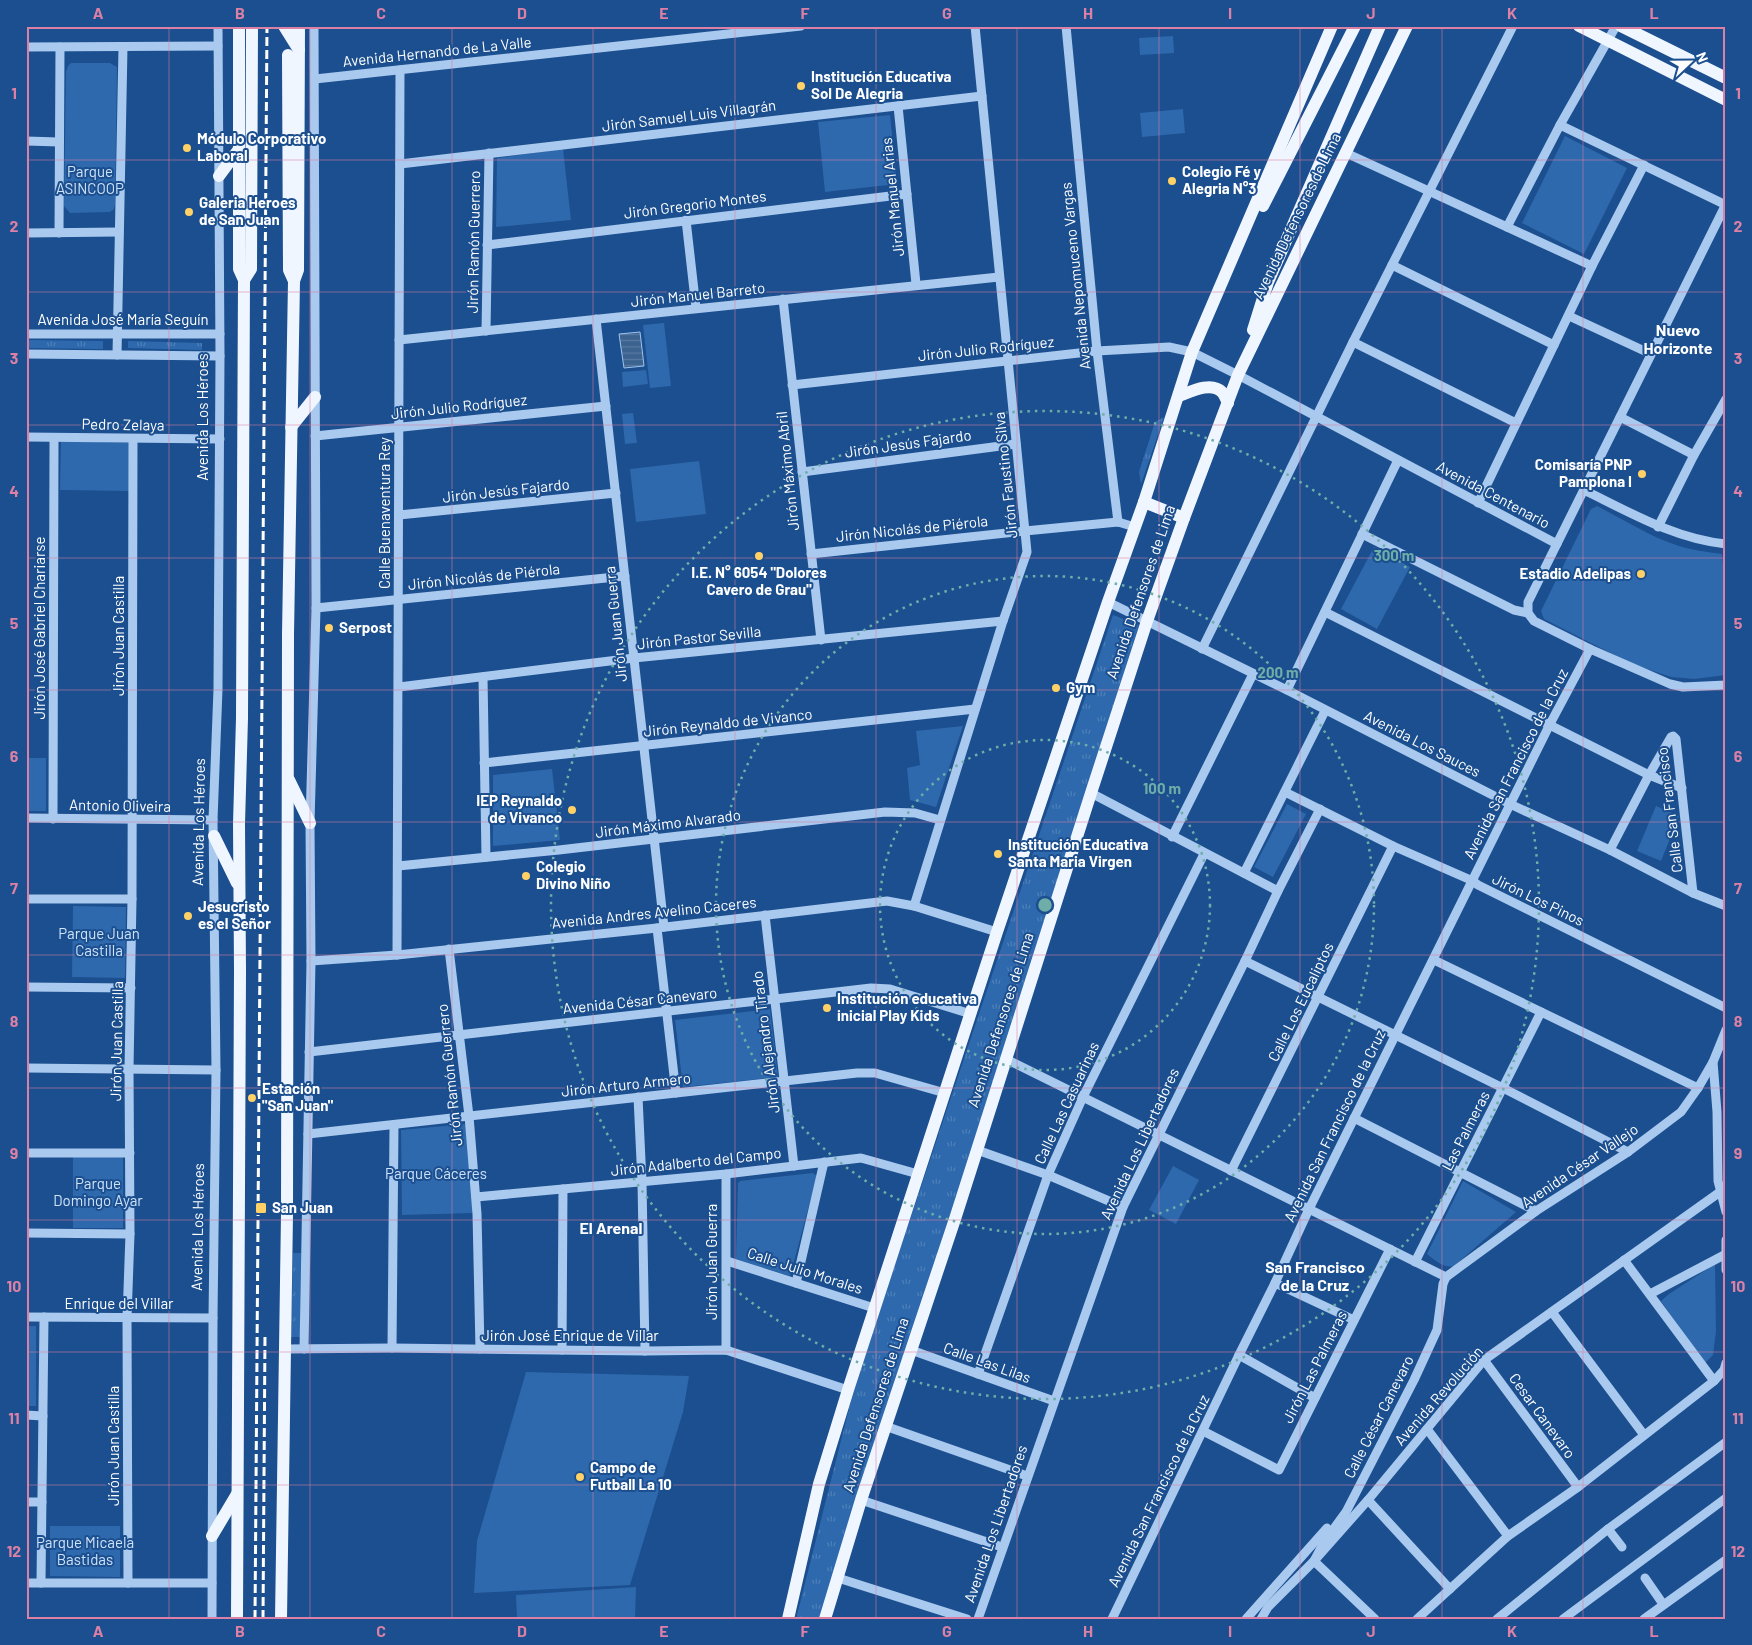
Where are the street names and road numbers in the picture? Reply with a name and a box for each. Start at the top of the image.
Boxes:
street label: Avenida Hernando de La Valle [342,32,532,70]
street label: Jirón Samuel Luis Villagrán [601,95,777,135]
street label: Avenida Defensores de Lima [1248,130,1344,302]
street label: Jirón Manuel Arias [877,137,907,257]
street label: Jirón Ramón Guerrero [463,170,483,314]
street label: Avenida Nepomuceno Vargas [1056,182,1094,371]
street label: Jirón Gregorio Montes [623,186,767,222]
street label: Jirón Manuel Barreto [630,278,766,310]
street label: Avenida José María Seguín [37,310,209,328]
street label: Jirón Julio Rodríguez [917,332,1055,364]
street label: Avenida Los Héroes [193,353,211,481]
street label: Jirón Julio Rodríguez [390,390,528,422]
street label: Jirón Máximo Abril [772,411,802,532]
street label: Jirón Faustino Silva [989,411,1021,539]
street label: Pedro Zelaya [81,414,165,434]
street label: Jirón Jesús Fajardo [843,425,972,461]
street label: Calle Buenaventura Rey [375,437,393,589]
street label: Avenida Centenario [1434,457,1553,532]
street label: Jirón Jesús Fajardo [441,474,570,506]
street label: Avenida Defensores de Lima [1102,502,1178,681]
street label: Jirón Nicolás de Piérola [835,511,989,545]
street label: Jirón José Gabriel Chariarse [30,536,48,720]
street label: Jirón Nicolás de Piérola [407,559,561,593]
street label: Jirón Juan Guerra [600,565,630,683]
street label: Jirón Juan Castilla [109,576,127,696]
street label: Jirón Pastor Sevilla [636,622,762,652]
street label: Avenida San Francisco de la Cruz [1459,665,1571,862]
street label: Jirón Reynaldo de Vivanco [643,704,813,740]
street label: Avenida Los Sauces [1361,706,1484,780]
street label: Calle San Francisco [1652,746,1686,874]
street label: Avenida Los Héroes [188,758,208,886]
street label: Antonio Oliveira [69,795,171,815]
street label: Jirón Máximo Alvarado [594,805,742,841]
street label: Jirón Los Pinos [1490,869,1587,929]
street label: Avenida Andres Avelino Caceres [551,892,757,932]
street label: Avenida Defensores de Lima [963,930,1037,1109]
street label: Calle Los Eucaliptos [1263,939,1337,1064]
street label: Jirón Alejandro Tirado [747,970,783,1114]
street label: Jirón Juan Castilla [106,981,126,1101]
street label: Avenida César Canevaro [562,983,718,1017]
street label: Jirón Ramón Guerrero [433,1003,465,1147]
street label: Avenida San Francisco de la Cruz [1280,1026,1389,1225]
street label: Calle Las Casuarinas [1030,1039,1102,1167]
street label: Avenida Los Libertadores [1096,1065,1182,1222]
street label: Jirón Arturo Armero [560,1068,692,1100]
street label: Las Palmeras [1437,1088,1493,1173]
street label: Avenida César Vallejo [1518,1119,1641,1211]
street label: Jirón Adalberto del Campo [610,1143,782,1179]
street label: Avenida Los Héroes [187,1163,207,1291]
street label: Jirón Juan Guerra [702,1204,720,1320]
street label: Calle Julio Morales [745,1243,865,1297]
street label: Enrique del Villar [64,1294,174,1312]
street label: Jirón Las Palmeras [1278,1307,1350,1426]
street label: Avenida Defensores de Lima [838,1315,912,1494]
street label: Jirón José Enrique de Villar [481,1326,659,1344]
street label: Calle Las Lilas [941,1338,1033,1386]
street label: Avenida Revolución [1390,1342,1486,1449]
street label: Calle César Canevaro [1339,1352,1417,1481]
street label: Cesar Canevaro [1506,1369,1580,1462]
street label: Jirón Juan Castilla [104,1386,122,1506]
street label: Avenida San Francisco de la Cruz [1104,1391,1213,1590]
street label: Avenida Los Libertadores [960,1443,1030,1605]

